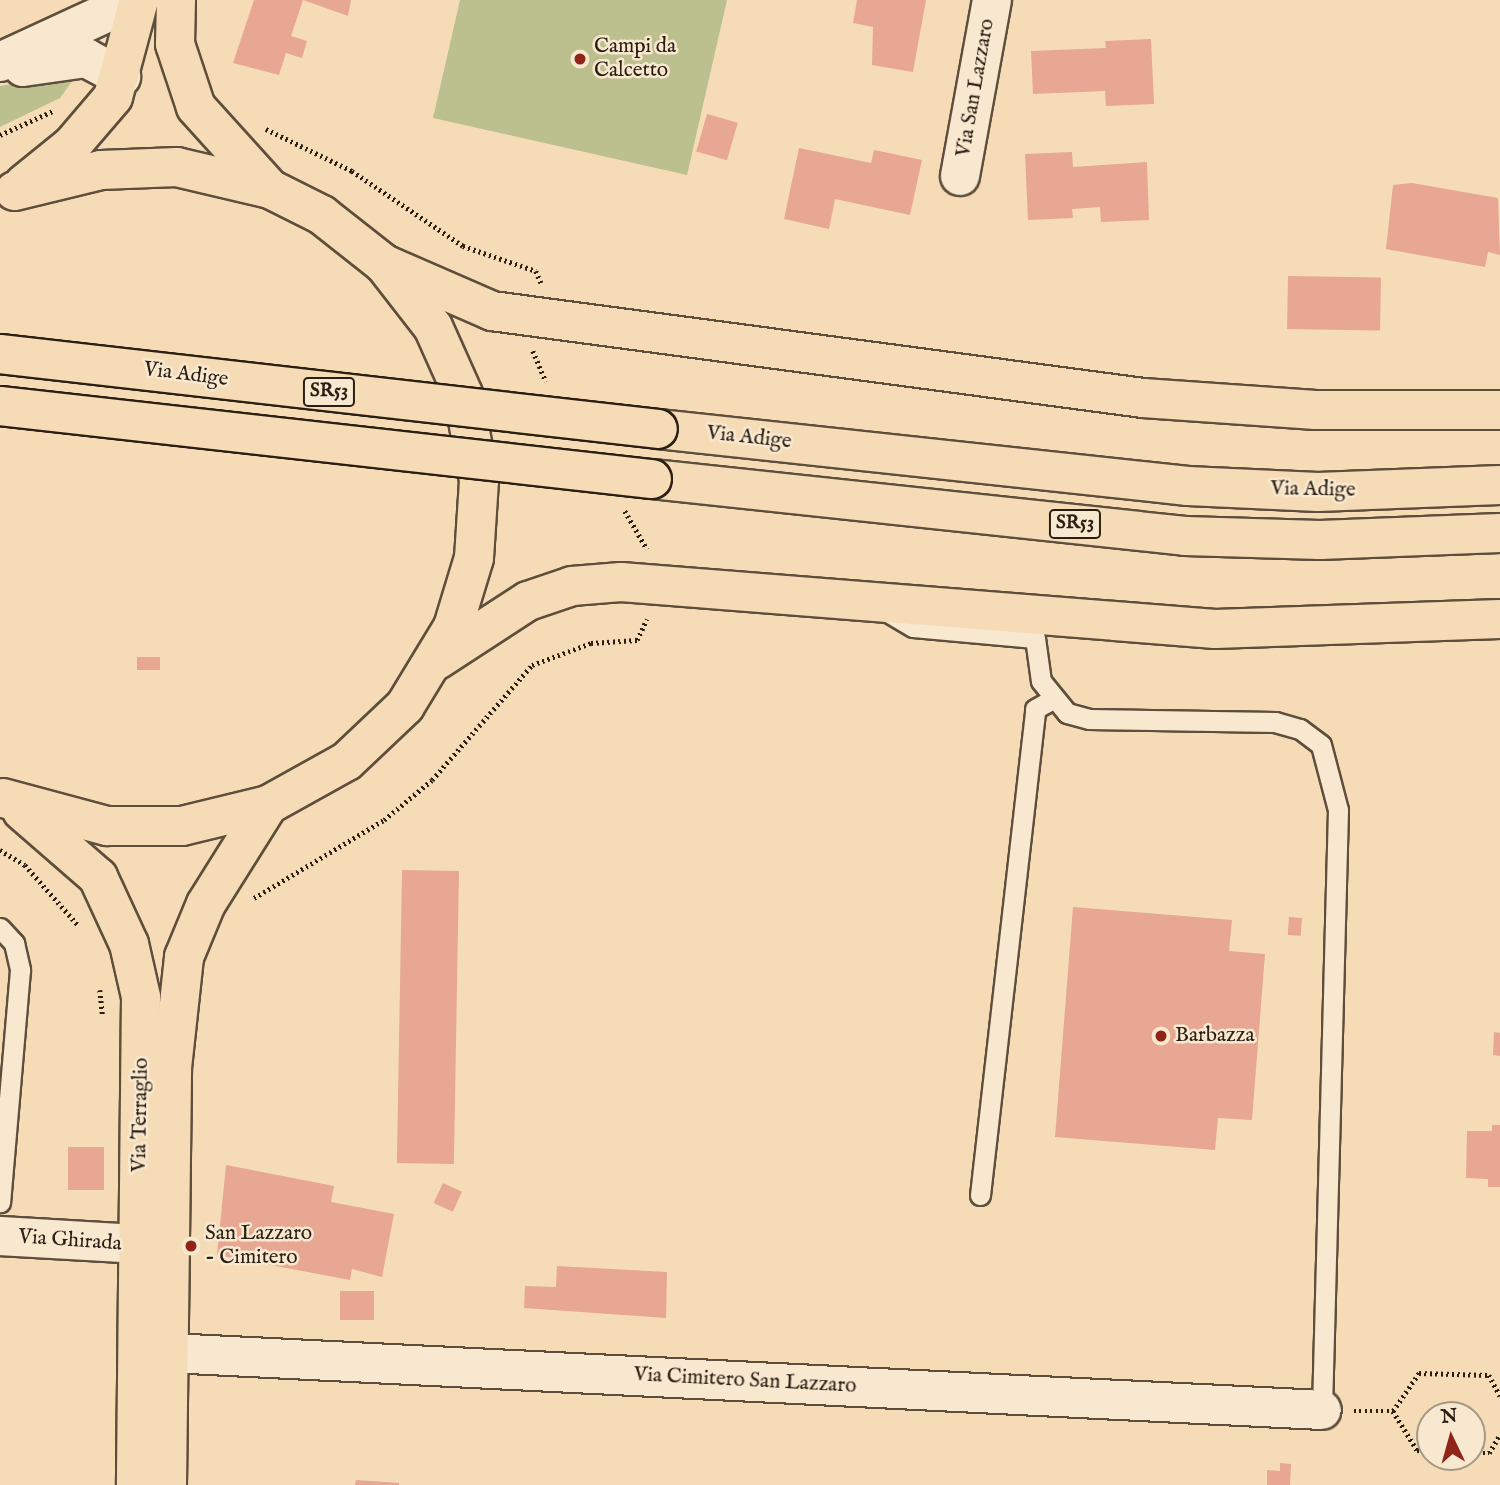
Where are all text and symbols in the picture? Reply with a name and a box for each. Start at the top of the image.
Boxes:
street label: Via San Lazzaro [951,17,1001,159]
place label: Campi da Calcetto [594,34,676,84]
marker: Campi da Calcetto [572,51,588,67]
street label: Via Adige [142,357,230,393]
road number: SR53 [303,376,355,408]
street label: Via Adige [705,421,793,455]
street label: Via Adige [1270,477,1356,503]
road number: SR53 [1049,509,1101,540]
place label: Barbazza [1175,1023,1254,1049]
marker: Barbazza [1153,1028,1169,1044]
street label: Via Terraglio [127,1057,155,1173]
place label: San Lazzaro - Cimitero [205,1221,312,1271]
street label: Via Ghirada [17,1225,123,1257]
marker: San Lazzaro - Cimitero [183,1238,199,1254]
street label: Via Cimitero San Lazzaro [633,1363,857,1399]
north arrow [1416,1401,1486,1471]
text: N [1440,1404,1459,1430]

